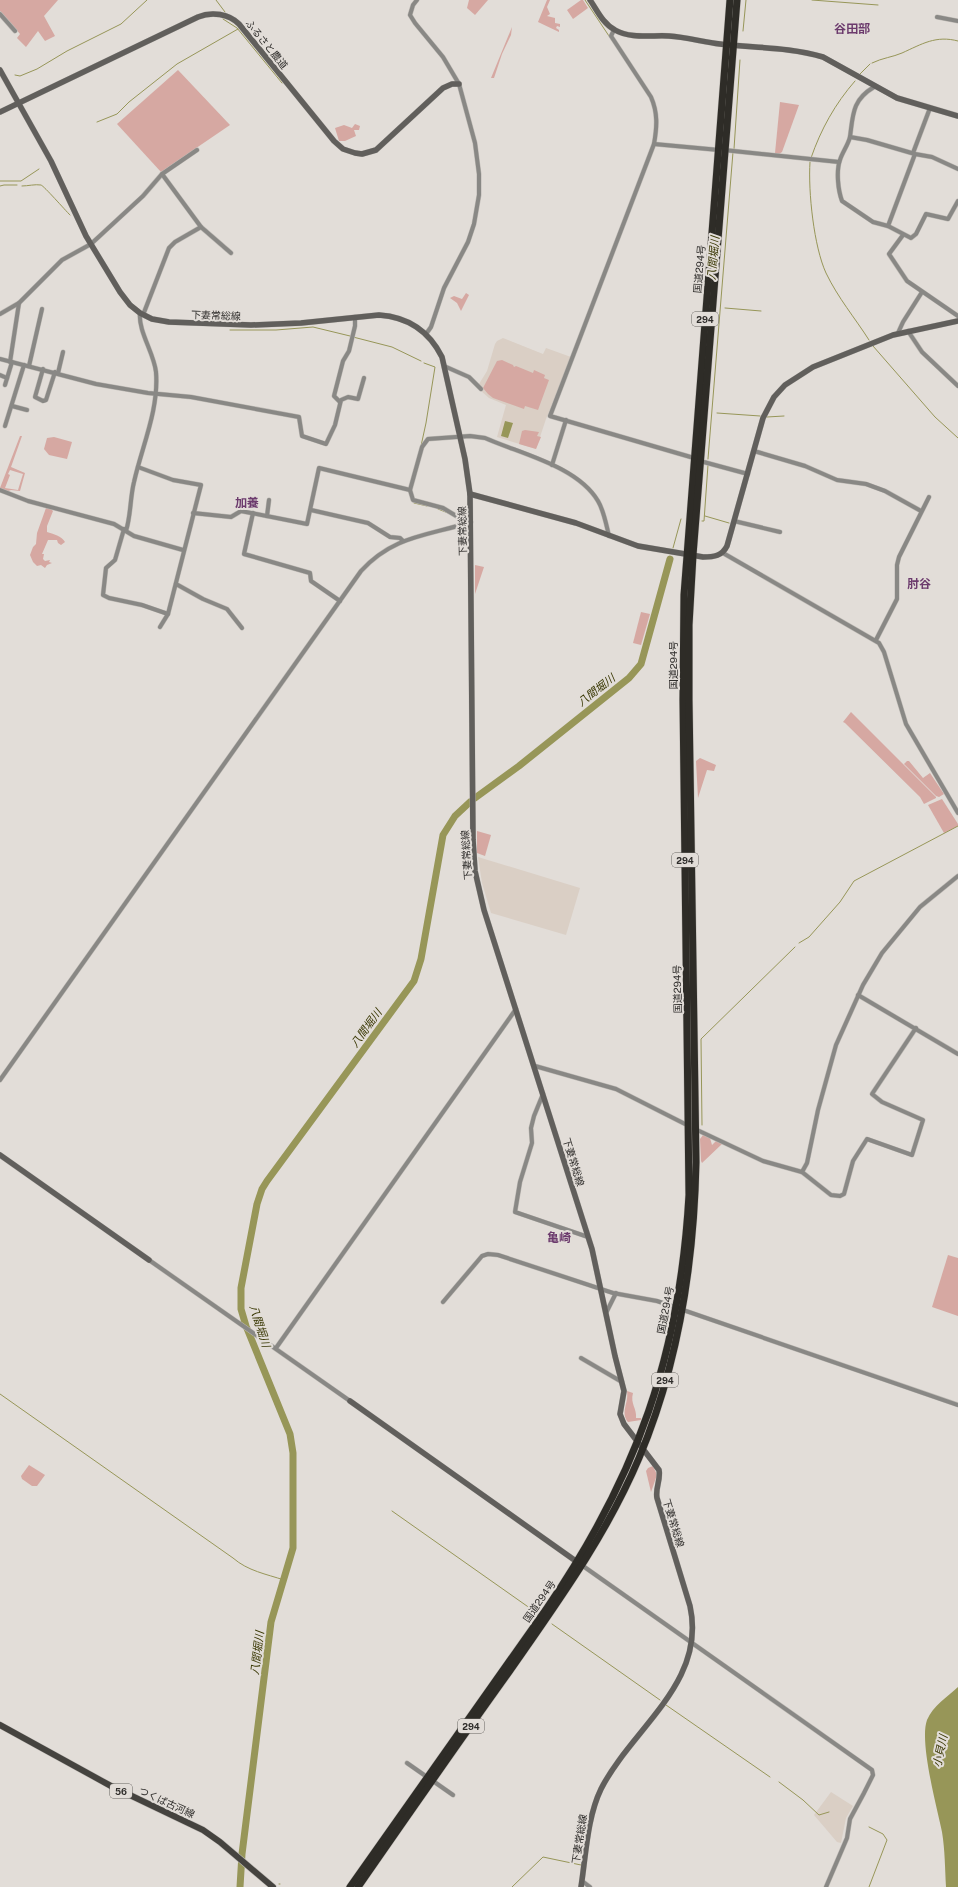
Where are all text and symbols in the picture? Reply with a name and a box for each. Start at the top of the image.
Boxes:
street label: ふるさと農道 [243,17,291,71]
district label: 谷田部 [834,22,870,36]
water label: 八間堀川 [705,235,721,280]
street label: 国道294号 [691,244,707,294]
street label: 下妻常総線 [191,308,241,322]
road number: 294 [692,312,718,326]
district label: 加養 [235,496,259,510]
street label: 下妻常総線 [456,506,468,556]
district label: 肘谷 [907,577,931,591]
street label: 国道294号 [667,641,679,689]
water label: 八間堀川 [575,671,618,708]
street label: 下妻常総線 [458,830,474,880]
road number: 294 [672,853,698,867]
street label: 国道294号 [671,965,683,1013]
water label: 八間堀川 [348,1006,384,1049]
street label: 下妻常総線 [561,1136,587,1188]
district label: 亀崎 [547,1231,571,1245]
street label: 国道294号 [654,1285,676,1335]
water label: 八間堀川 [247,1303,273,1350]
road number: 294 [652,1373,678,1387]
street label: 下妻常総線 [661,1497,687,1549]
street label: 国道294号 [520,1578,558,1624]
water label: 八間堀川 [248,1629,266,1676]
road number: 294 [458,1719,484,1733]
water label: 小貝川 [931,1733,950,1768]
road number: 56 [110,1784,132,1798]
street label: つくば古河線 [137,1784,197,1820]
street label: 下妻常総線 [569,1813,589,1865]

